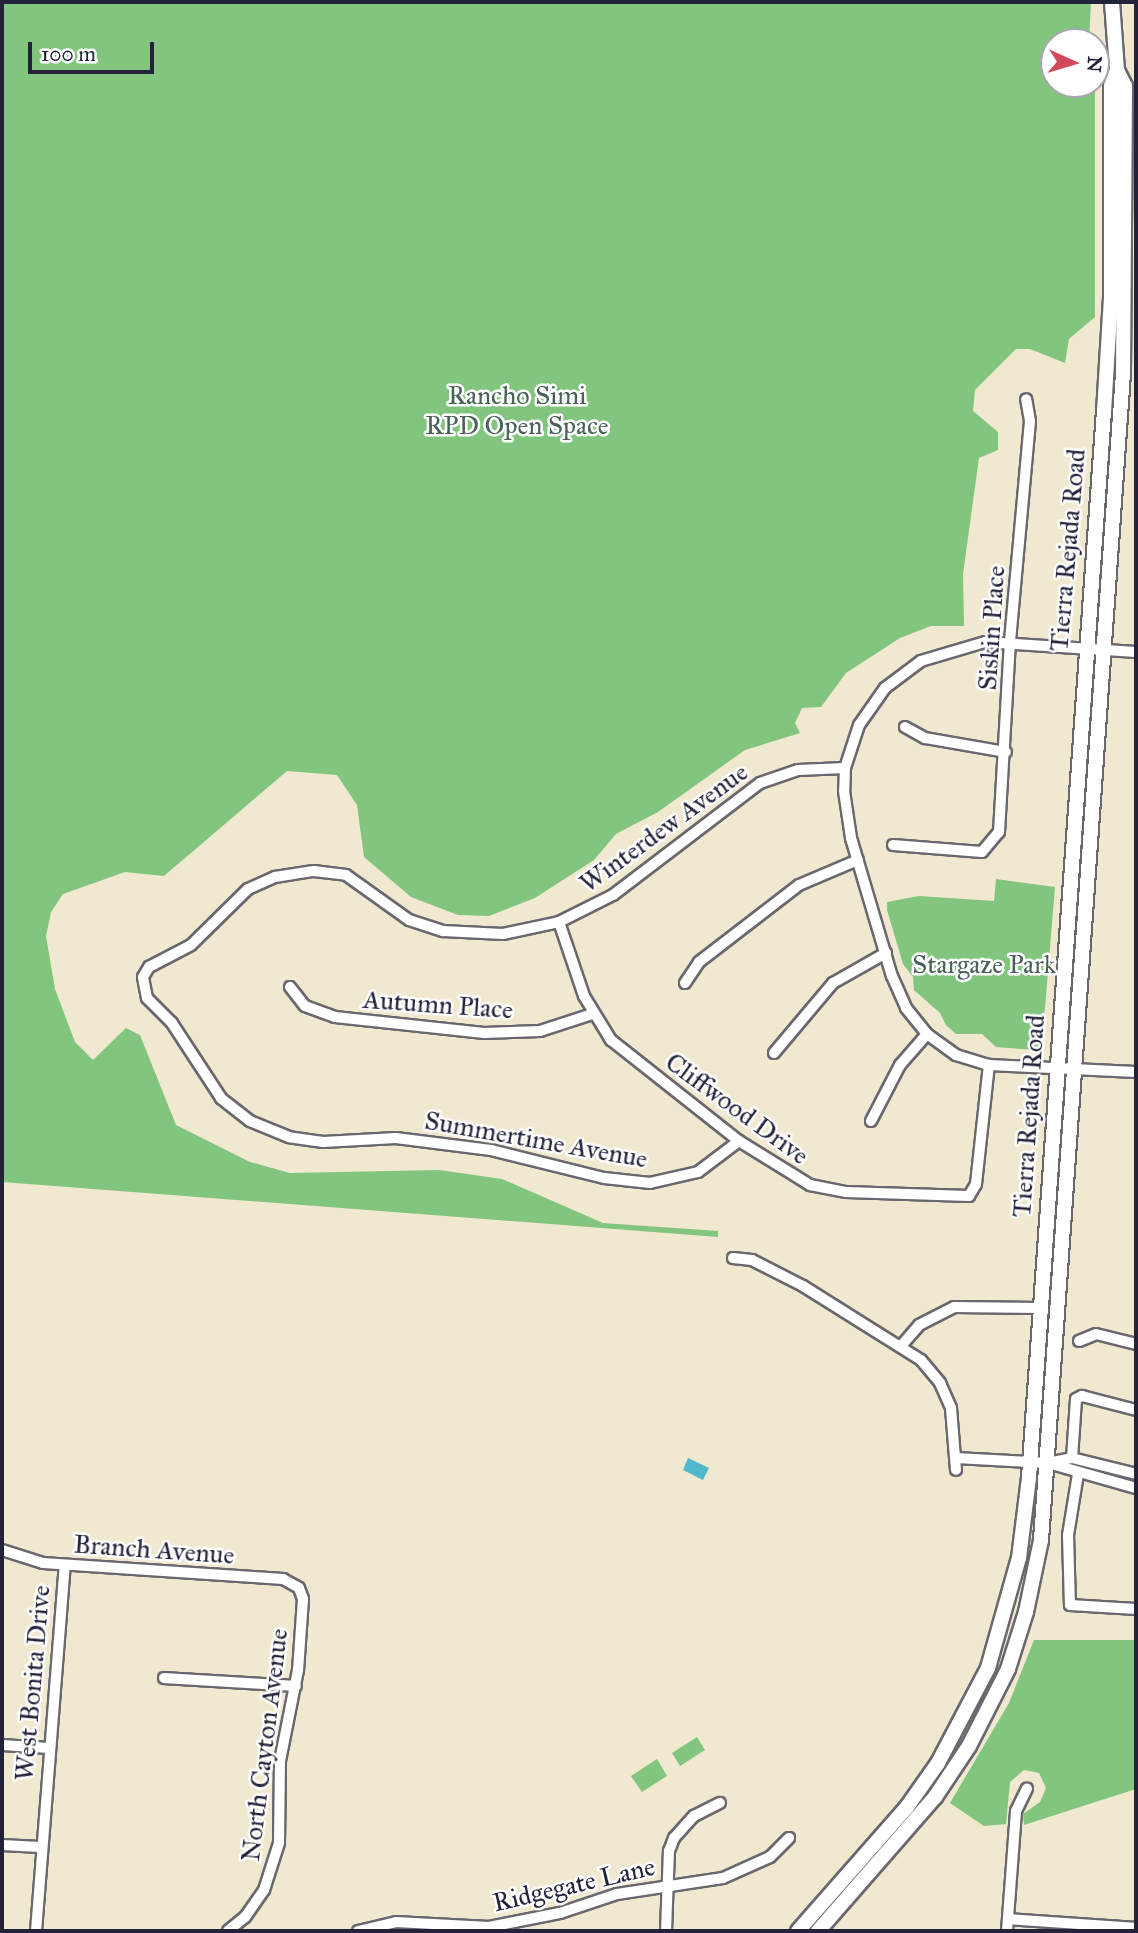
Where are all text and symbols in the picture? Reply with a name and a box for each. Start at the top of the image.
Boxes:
scale bar [32,28,158,72]
north arrow [1040,28,1110,98]
text: 100 m [41,41,96,67]
text: N [1082,56,1106,73]
park label: Rancho Simi RPD Open Space [425,380,609,442]
street label: Tierra Rejada Road [1044,447,1092,653]
street label: Siskin Place [972,565,1012,691]
street label: Winterdew Avenue [574,757,754,899]
park label: Stargaze Park [912,949,1056,981]
street label: Autumn Place [362,984,514,1026]
street label: Tierra Rejada Road [1006,1014,1052,1218]
street label: Cliffwood Drive [659,1047,815,1171]
street label: Summertime Avenue [422,1105,650,1175]
street label: Branch Avenue [73,1529,235,1571]
street label: West Bonita Drive [9,1584,57,1782]
street label: North Cayton Avenue [235,1627,295,1863]
street label: Ridgegate Lane [490,1851,658,1919]

